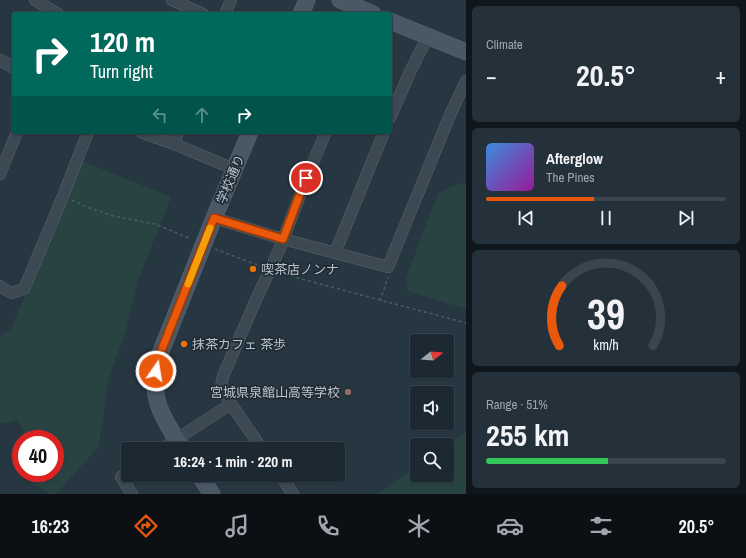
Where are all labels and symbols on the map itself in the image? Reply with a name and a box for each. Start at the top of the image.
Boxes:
street label: 学校通り [212,152,248,206]
pin [289,161,323,195]
place label: 喫茶店ノンナ [261,261,339,278]
marker: 喫茶店ノンナ [248,264,258,274]
north arrow [410,334,454,378]
place label: 抹茶カフェ 茶歩 [192,336,286,353]
marker: 抹茶カフェ 茶歩 [179,339,189,349]
position arrow [135,350,177,392]
place label: 宮城県泉館山高等学校 [210,384,340,401]
marker: 宮城県泉館山高等学校 [343,387,353,397]
speed limit sign: 40 [12,430,64,482]

